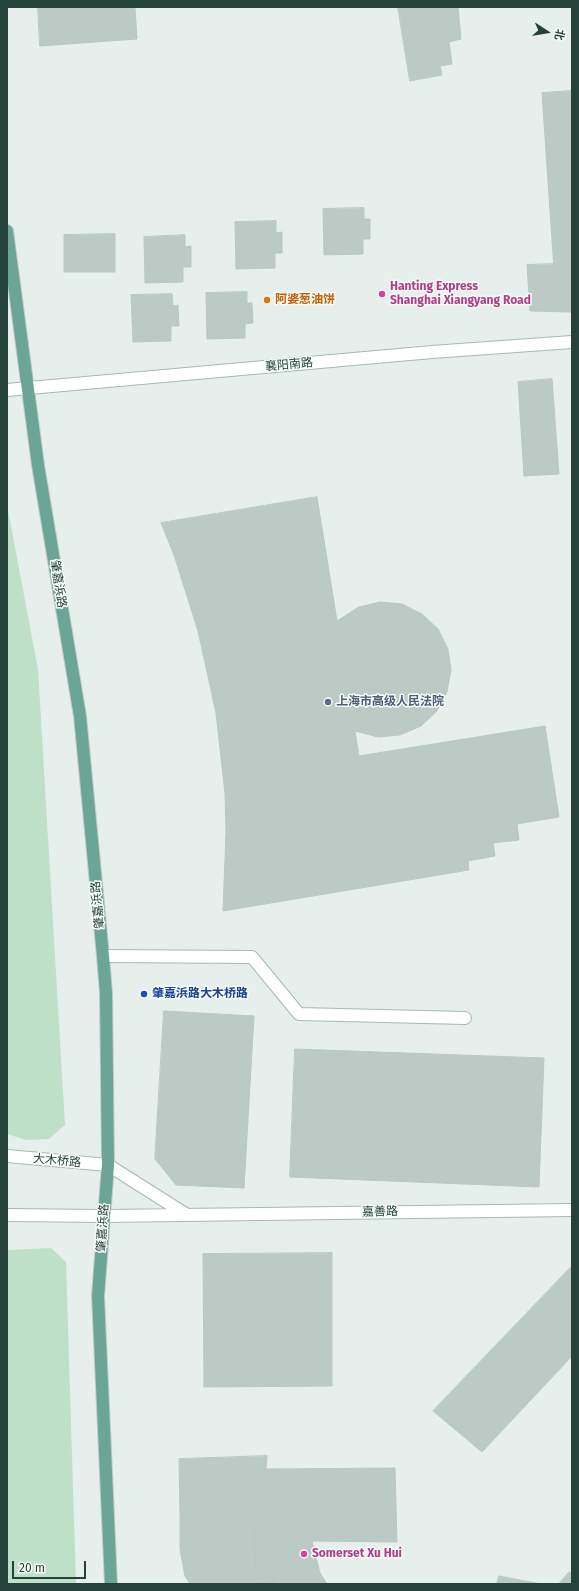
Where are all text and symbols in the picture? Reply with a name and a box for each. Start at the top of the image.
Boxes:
north arrow [527,12,567,52]
text: 北 [552,28,567,41]
place label: Hanting Express Shanghai Xiangyang Road [390,280,531,308]
marker: Hanting Express Shanghai Xiangyang Road [377,289,387,299]
place label: 阿婆葱油饼 [275,293,335,307]
marker: 阿婆葱油饼 [262,295,272,305]
street label: 襄阳南路 [264,356,314,374]
street label: 肇嘉浜路 [47,559,69,609]
place label: 上海市高级人民法院 [336,695,444,709]
marker: 上海市高级人民法院 [323,697,333,707]
street label: 肇嘉浜路 [89,880,107,930]
place label: 肇嘉浜路大木桥路 [152,987,248,1001]
marker: 肇嘉浜路大木桥路 [139,989,149,999]
street label: 大木桥路 [32,1152,82,1170]
street label: 肇嘉浜路 [94,1204,112,1252]
street label: 嘉善路 [362,1204,398,1220]
place label: Somerset Xu Hui [312,1547,402,1561]
marker: Somerset Xu Hui [299,1549,309,1559]
scale bar [14,1553,88,1579]
text: 20 m [19,1561,45,1575]

